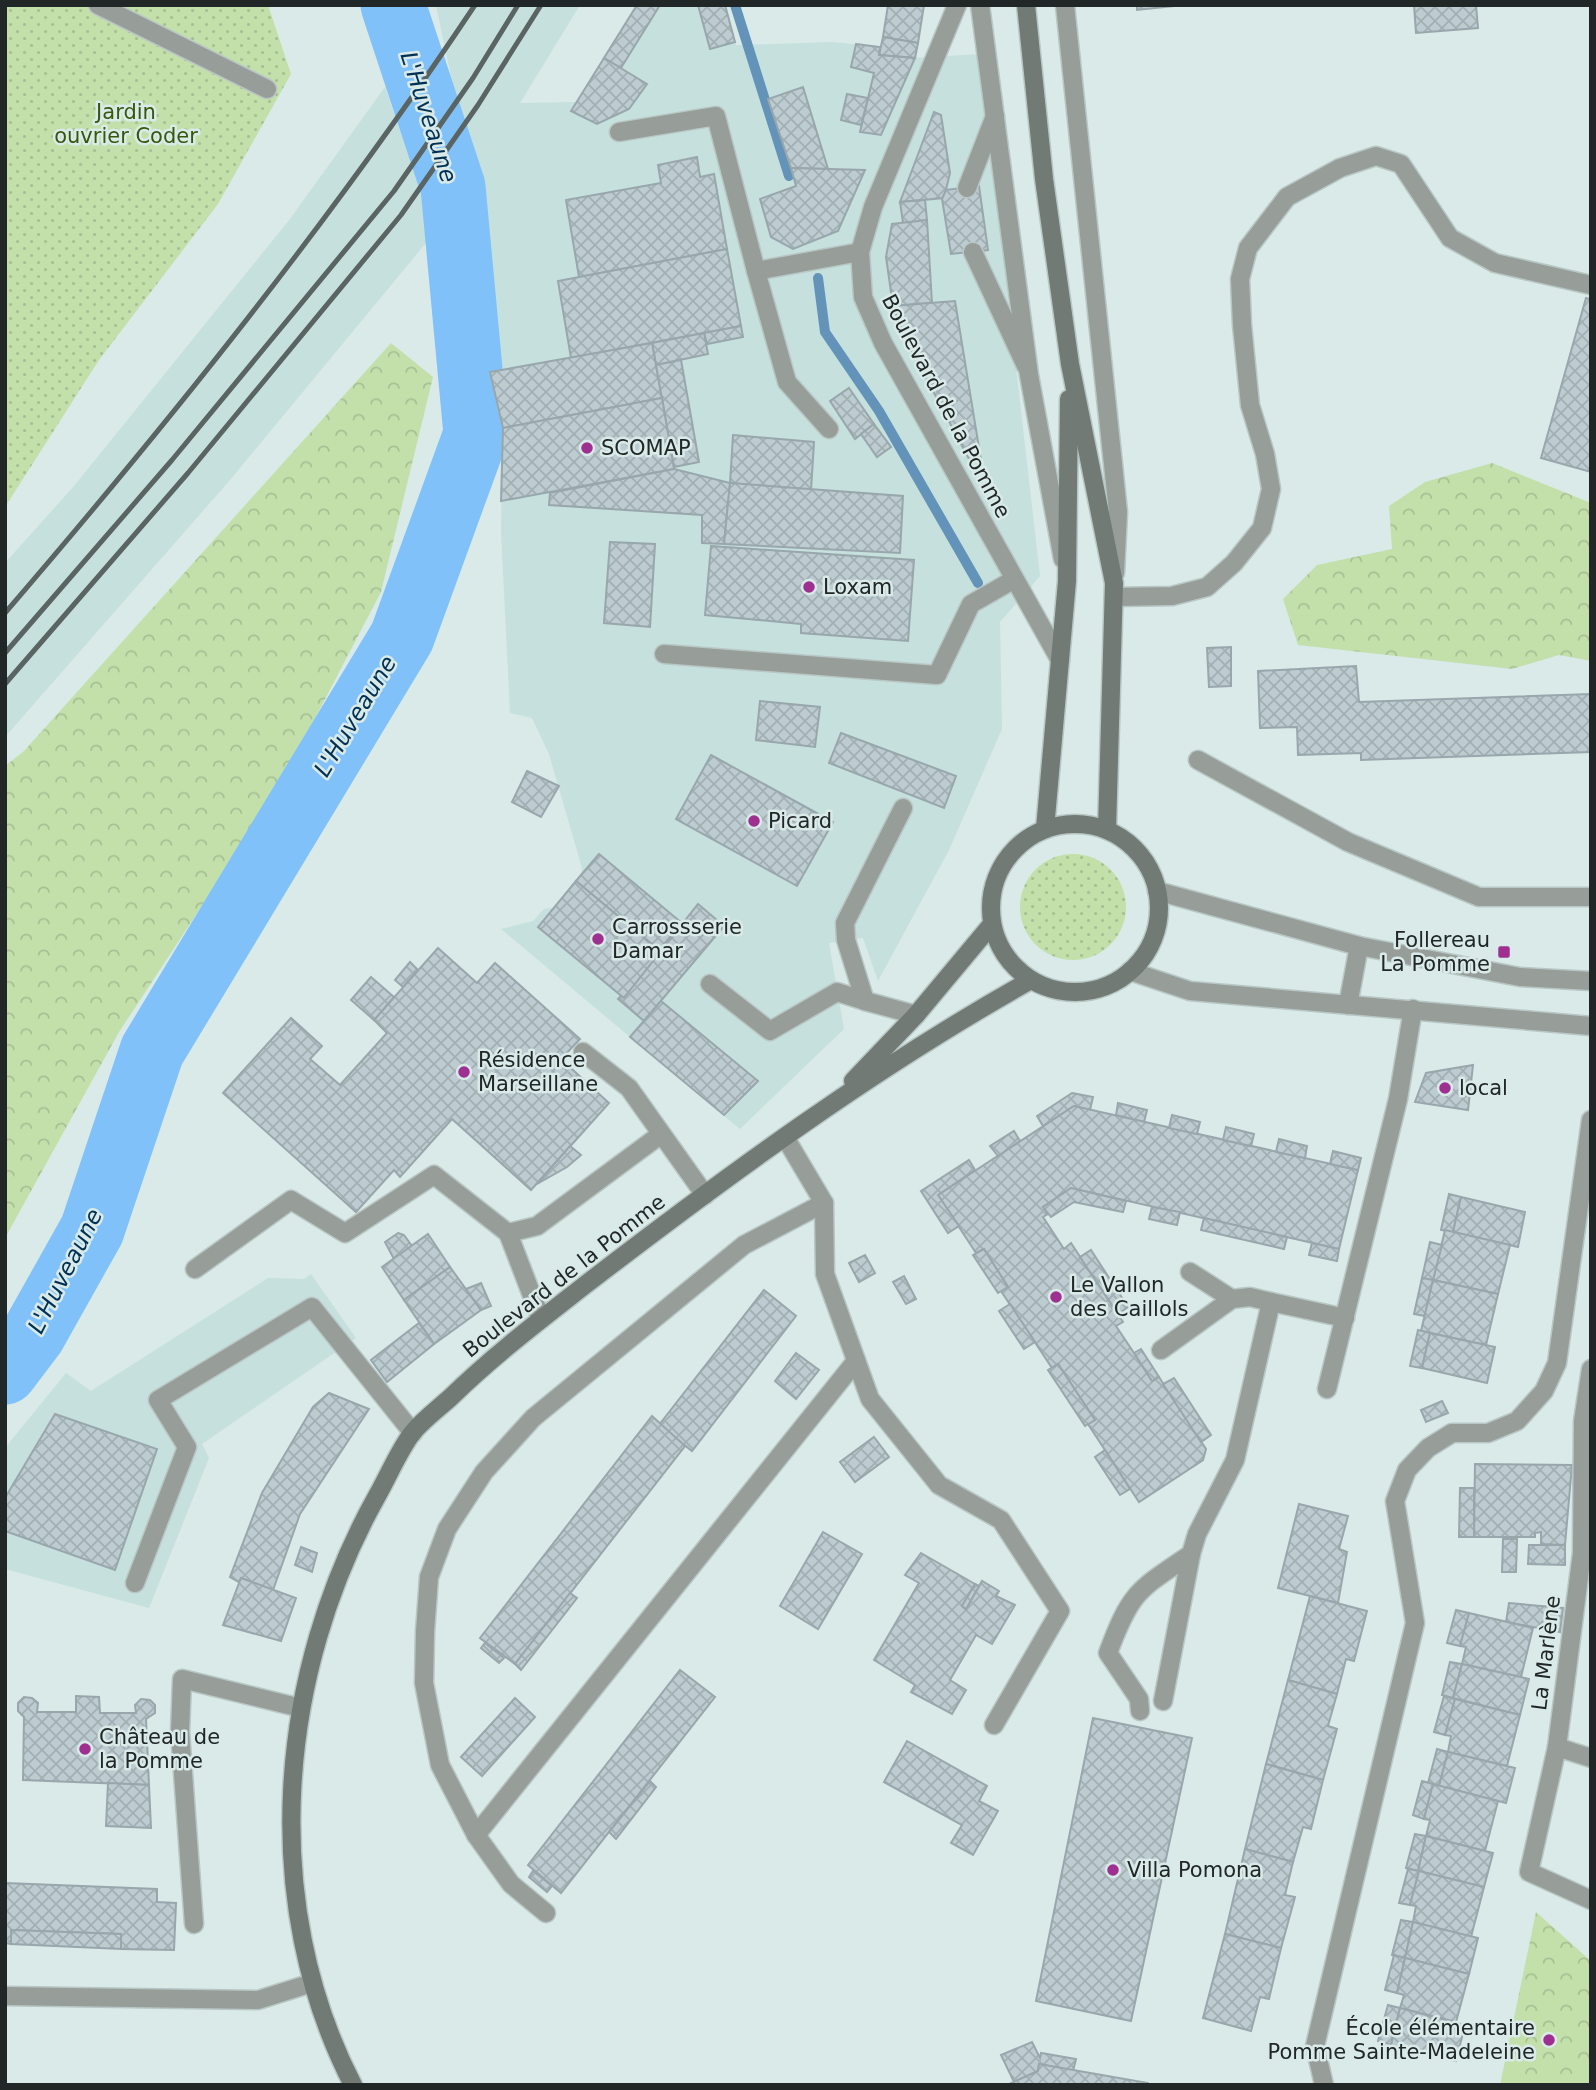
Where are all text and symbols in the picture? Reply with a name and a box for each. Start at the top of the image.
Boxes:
water label: L'Huveaune [396,48,462,186]
park label: Jardin ouvrier Coder [54,100,198,148]
street label: Boulevard de la Pomme [877,290,1015,522]
place label: SCOMAP [601,436,691,460]
marker: SCOMAP [579,440,595,456]
place label: Loxam [823,575,892,599]
marker: Loxam [801,579,817,595]
water label: L'Huveaune [309,651,401,781]
place label: Picard [768,809,832,833]
marker: Picard [746,813,762,829]
place label: Carrossserie Damar [612,915,742,963]
place label: Follereau La Pomme [1380,928,1490,976]
marker: Carrossserie Damar [590,931,606,947]
marker: Follereau La Pomme [1496,944,1512,960]
place label: Résidence Marseillane [478,1048,598,1096]
marker: Résidence Marseillane [456,1064,472,1080]
place label: local [1459,1076,1508,1100]
marker: local [1437,1080,1453,1096]
street label: Boulevard de la Pomme [458,1190,670,1362]
water label: L'Huveaune [23,1204,107,1338]
place label: Le Vallon des Caillols [1070,1273,1189,1321]
marker: Le Vallon des Caillols [1048,1289,1064,1305]
street label: La Marlène [1527,1594,1565,1712]
place label: Château de la Pomme [99,1725,220,1773]
marker: Château de la Pomme [77,1741,93,1757]
place label: Villa Pomona [1127,1858,1262,1882]
marker: Villa Pomona [1105,1862,1121,1878]
place label: École élémentaire Pomme Sainte-Madeleine [1268,2015,1535,2064]
marker: École élémentaire Pomme Sainte-Madeleine [1541,2032,1557,2048]

